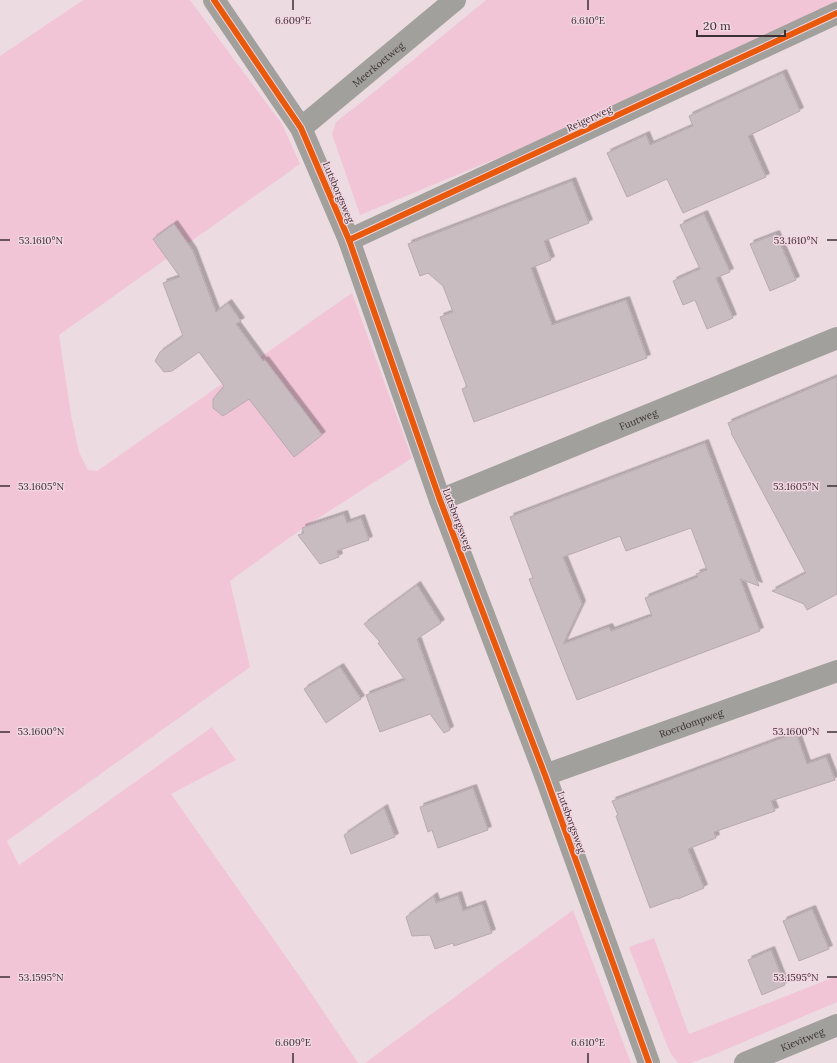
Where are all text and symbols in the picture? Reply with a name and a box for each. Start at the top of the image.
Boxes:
scale bar [697,12,785,38]
text: 6.609°E [275,14,311,27]
text: 6.610°E [571,14,605,27]
text: 20 m [703,18,731,33]
street label: Meerkoetweg [350,39,407,90]
street label: Reigerweg [564,102,614,135]
street label: Lutsborgsweg [320,160,357,225]
text: 53.1610°N [19,234,64,247]
text: 53.1610°N [774,234,819,247]
street label: Fuutweg [617,406,660,433]
text: 53.1605°N [18,480,64,493]
text: 53.1605°N [773,480,819,493]
street label: Lutsborgsweg [440,486,475,552]
street label: Roerdompweg [657,706,726,741]
text: 53.1600°N [18,725,65,738]
text: 53.1600°N [773,725,820,738]
street label: Lutsborgsweg [554,789,589,855]
text: 53.1595°N [18,971,64,984]
text: 53.1595°N [773,971,819,984]
street label: Kievitweg [779,1025,827,1055]
text: 6.609°E [275,1036,311,1049]
text: 6.610°E [571,1036,605,1049]

